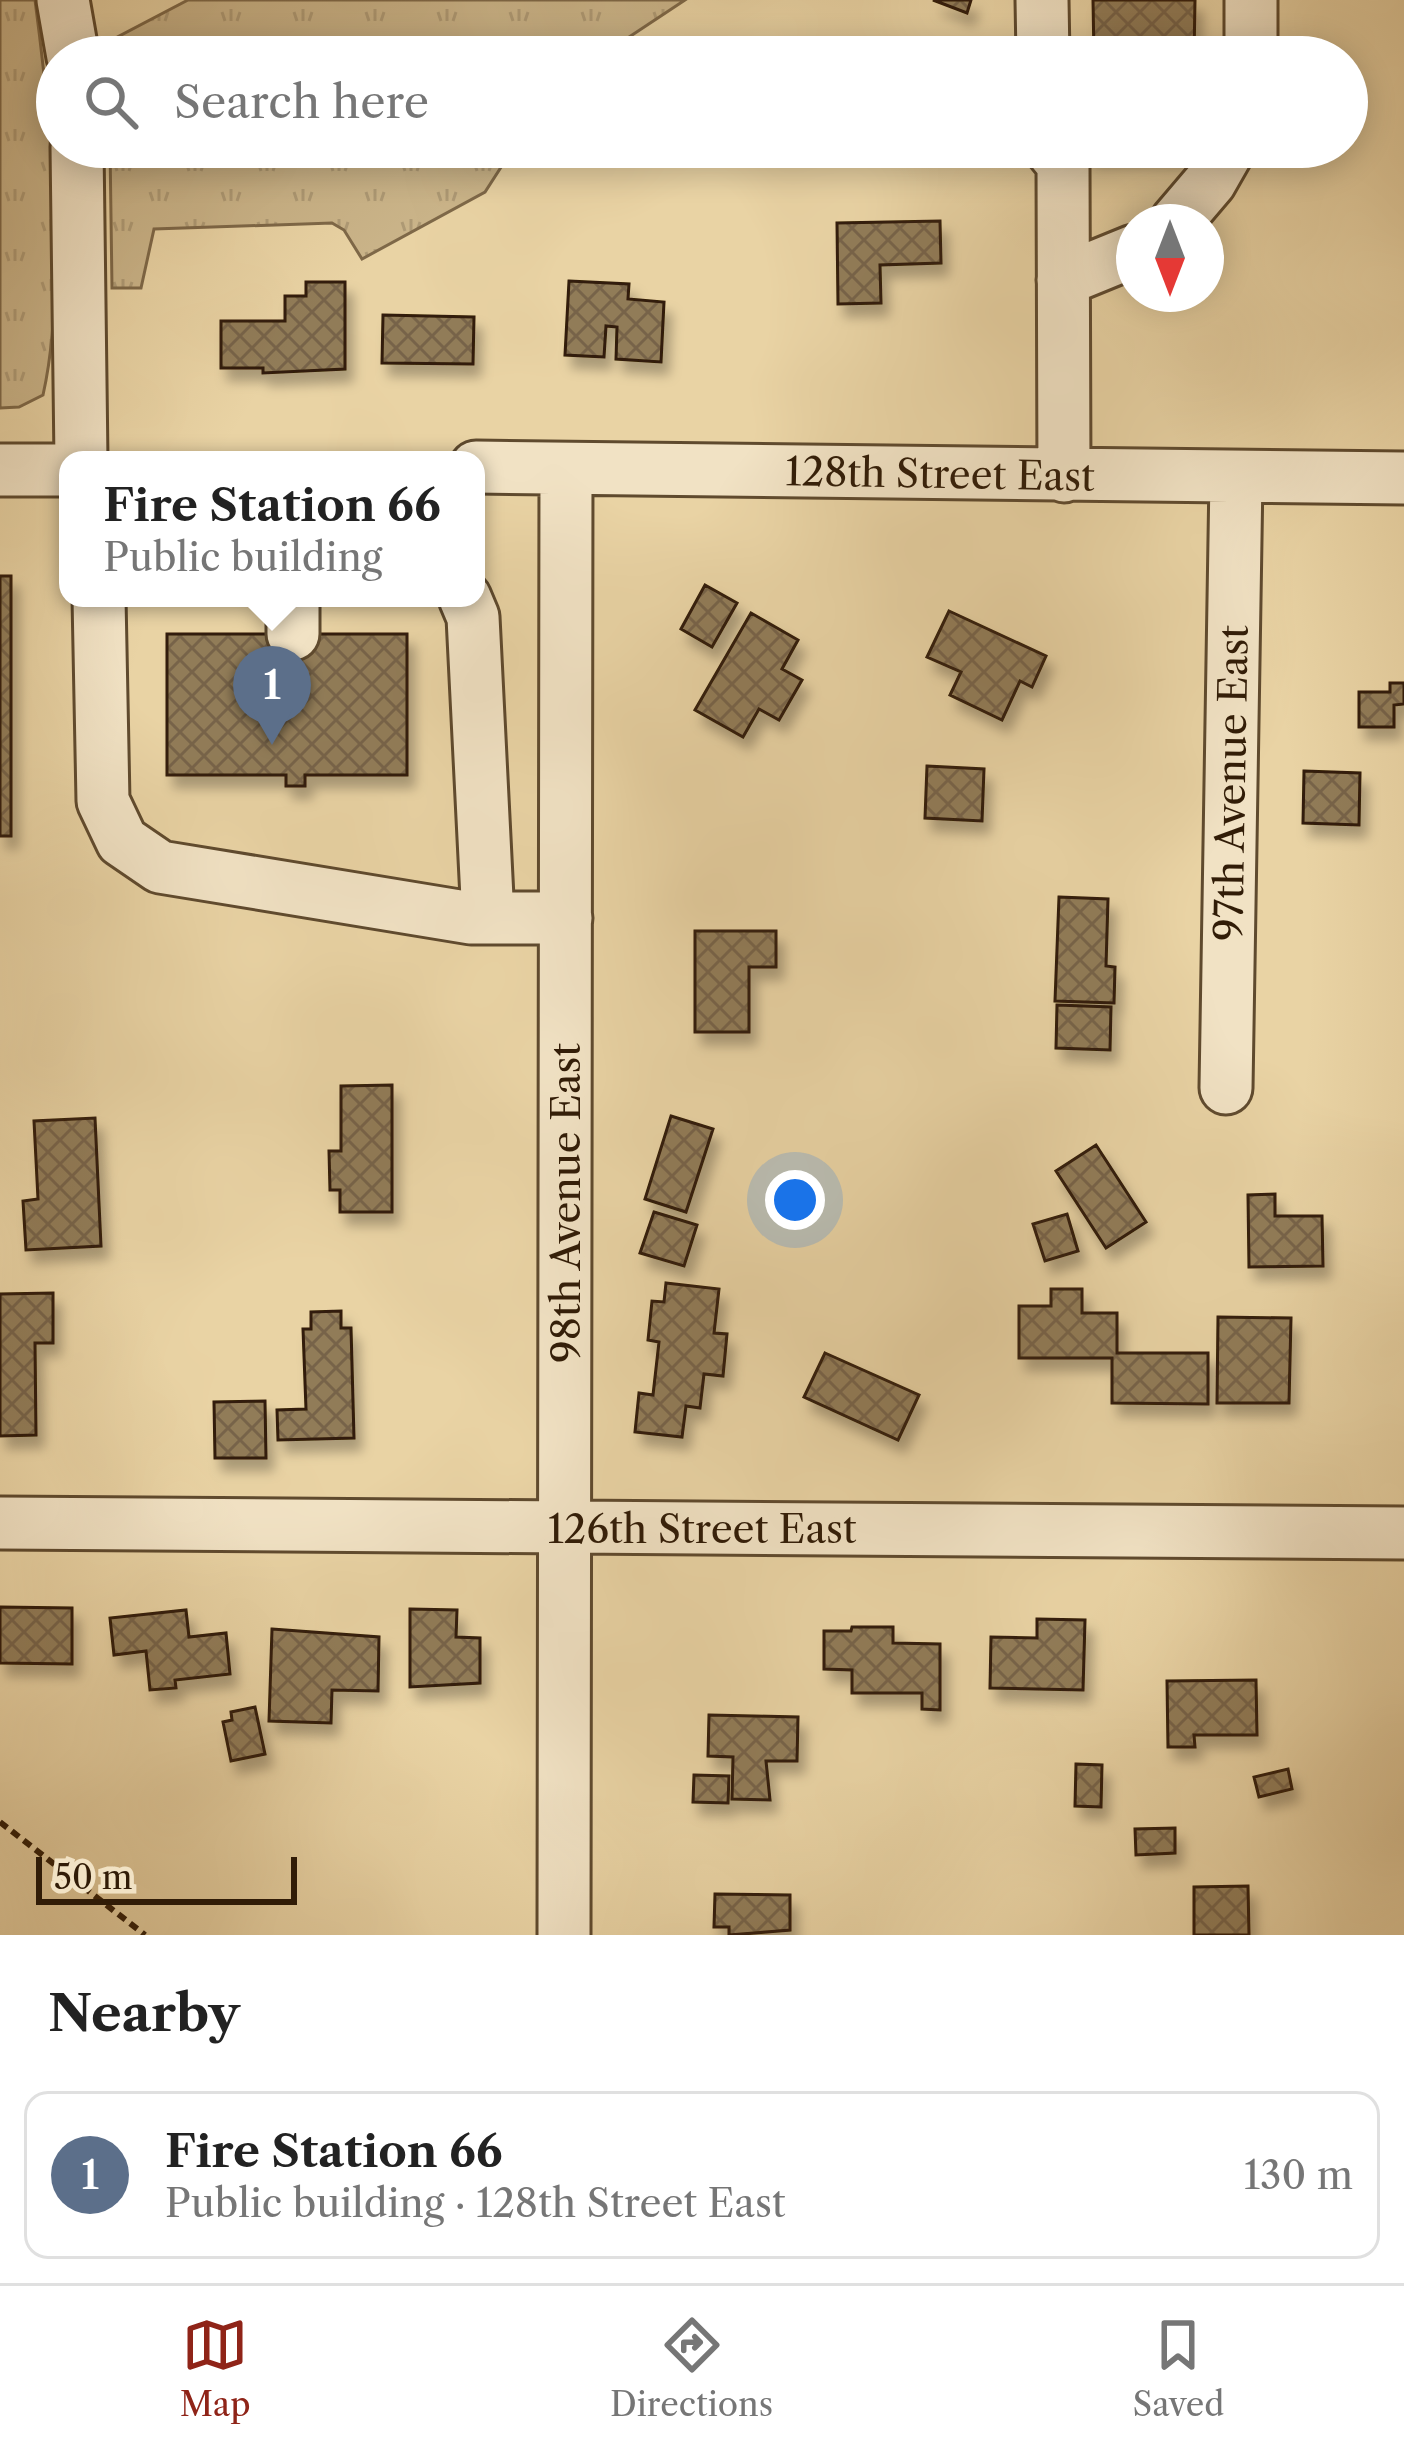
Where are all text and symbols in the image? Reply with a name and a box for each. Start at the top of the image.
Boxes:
search box [36,36,1368,168]
icon: search [78,69,144,135]
text: Search here [174,74,429,130]
north arrow [1116,204,1224,312]
street label: 128th Street East [785,447,1095,501]
popup [59,451,485,607]
text: Fire Station 66 [103,477,441,533]
text: Public building [103,533,382,581]
street label: 97th Avenue East [1204,624,1258,941]
pin: 1 [233,646,311,745]
street label: 98th Avenue East [542,1043,590,1363]
your location [765,1170,825,1230]
street label: 126th Street East [547,1505,857,1553]
scale bar [36,1851,297,1904]
text: 50 m [54,1857,132,1898]
text: Nearby [48,1982,240,2044]
text: Fire Station 66 [165,2123,503,2179]
text: 1 [81,2151,99,2199]
text: 130 m [1244,2151,1353,2199]
text: Public building · 128th Street East [165,2179,785,2227]
tab: Map [180,2312,251,2425]
tab: Directions [610,2312,773,2425]
tab: Saved [1133,2312,1224,2425]

